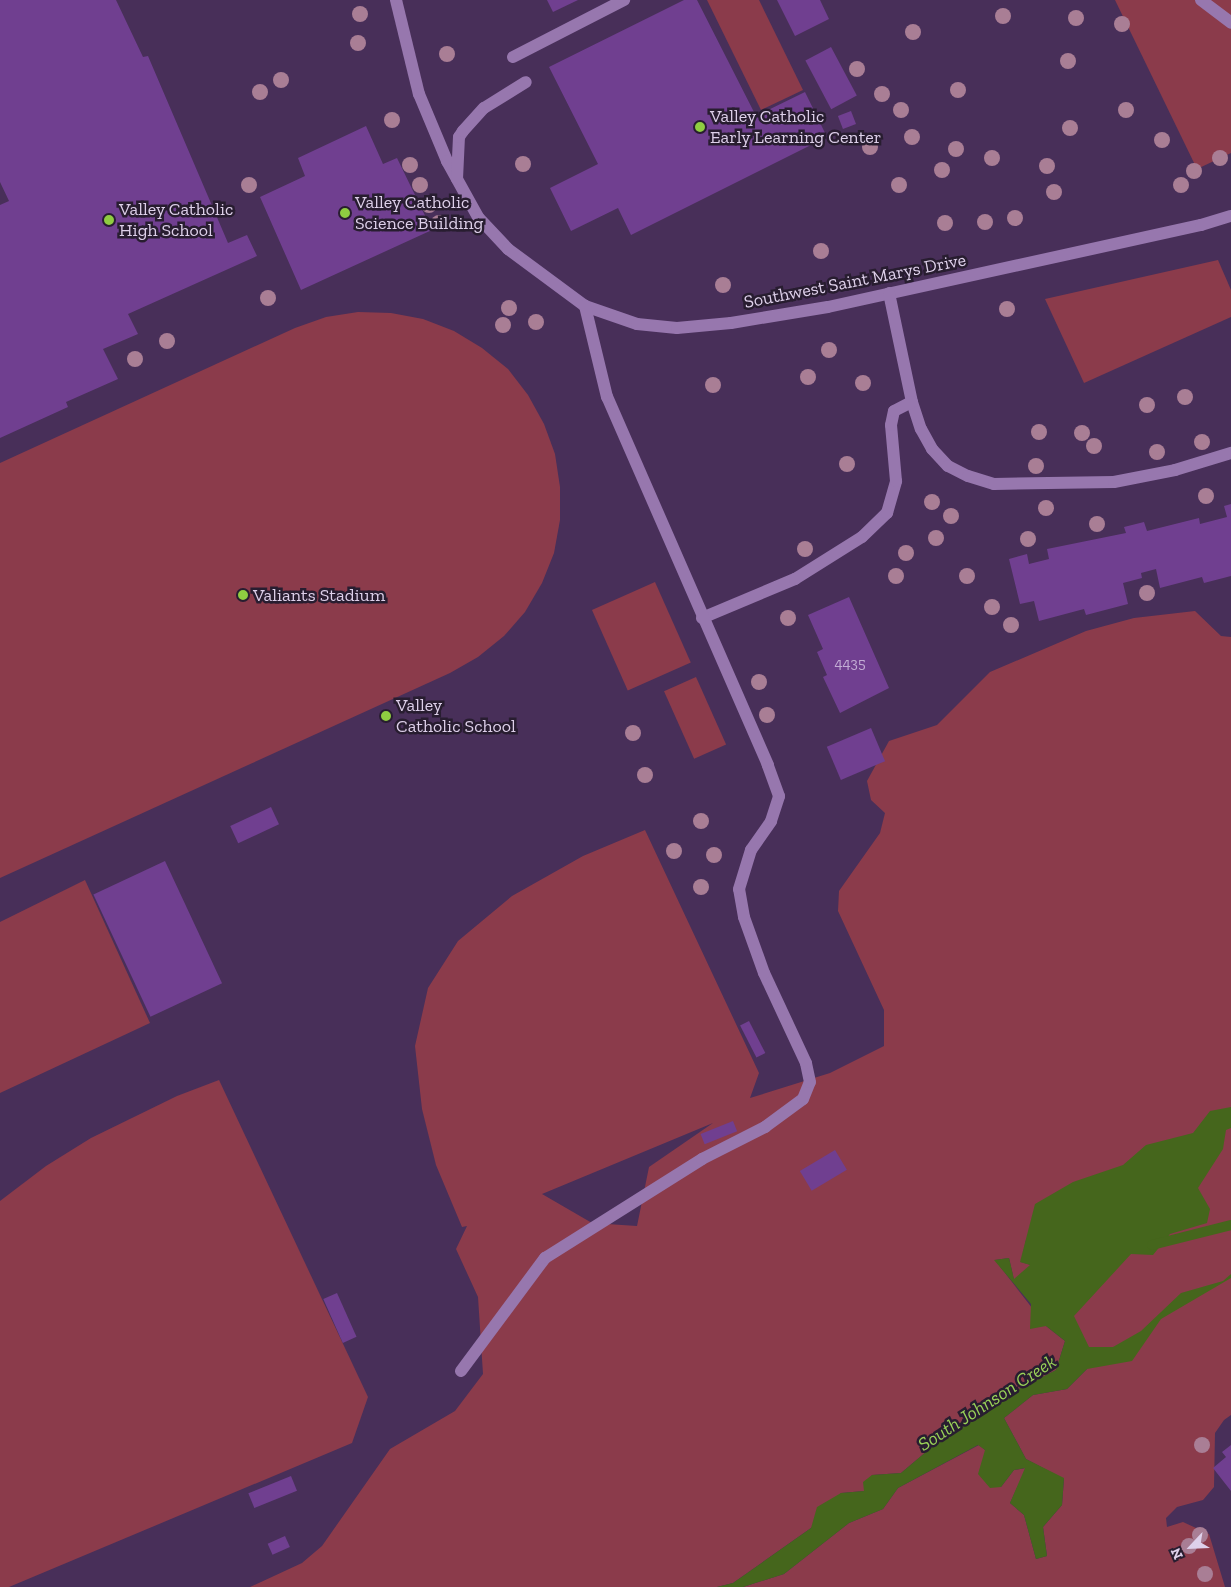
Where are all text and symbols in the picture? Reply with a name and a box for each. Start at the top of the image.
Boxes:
place label: Valley Catholic Early Learning Center [710,106,882,148]
marker: Valley Catholic Early Learning Center [694,121,706,133]
place label: Valley Catholic Science Building [355,192,483,234]
place label: Valley Catholic High School [119,199,234,242]
marker: Valley Catholic Science Building [339,207,351,219]
marker: Valley Catholic High School [103,214,115,226]
street label: Southwest Saint Marys Drive [742,249,968,313]
place label: Valiants Stadium [253,584,385,606]
marker: Valiants Stadium [237,589,249,601]
house number: 4435 [834,655,866,673]
place label: Valley Catholic School [396,695,516,738]
marker: Valley Catholic School [380,710,392,722]
water label: South Johnson Creek [913,1350,1061,1456]
north arrow [1166,1522,1216,1572]
text: N [1167,1545,1187,1562]

